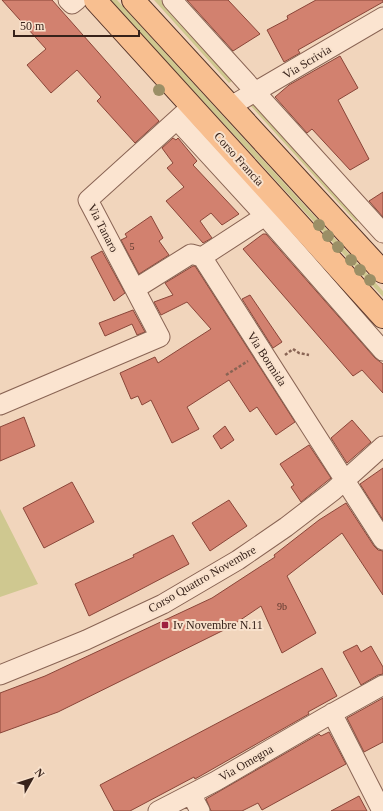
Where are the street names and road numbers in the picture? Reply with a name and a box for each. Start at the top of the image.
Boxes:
street label: Via Scrivia [280,42,334,82]
street label: Corso Francia [211,129,267,189]
street label: Via Tanaro [85,201,121,255]
street label: Via Bormida [244,329,290,389]
street label: Corso Quattro Novembre [146,542,258,616]
street label: Via Omegna [216,742,276,784]

